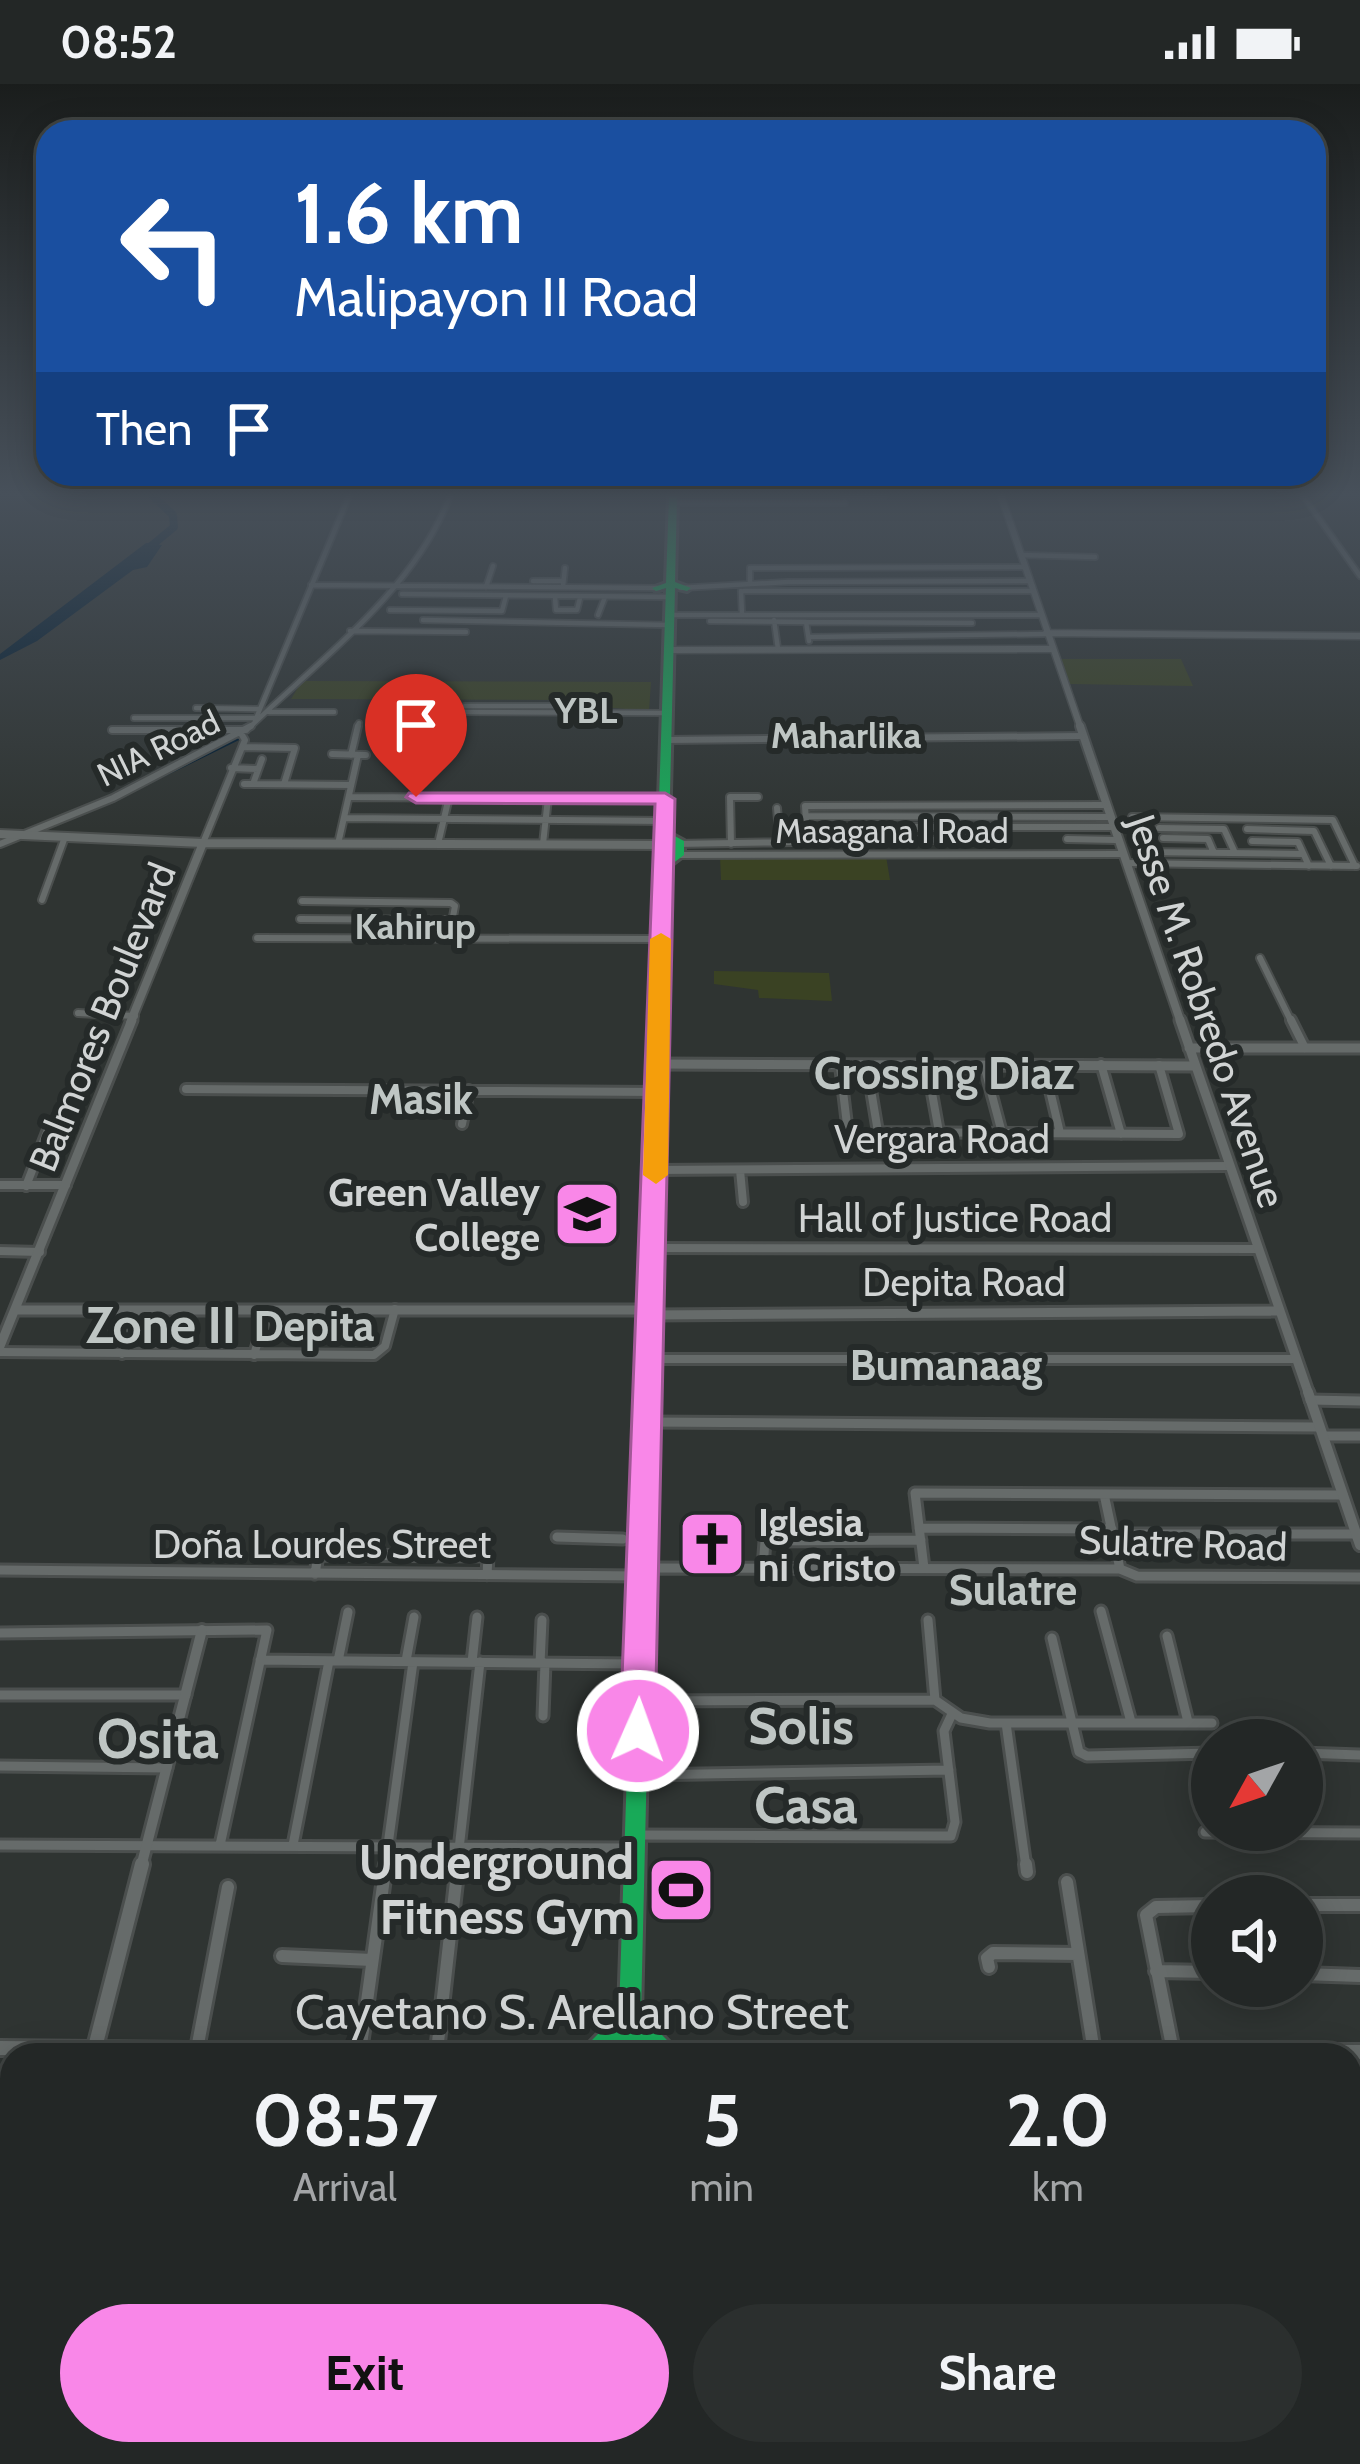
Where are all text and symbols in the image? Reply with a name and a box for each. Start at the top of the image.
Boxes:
text: 08:52 [60,15,177,69]
text: 1.6 km [294,162,524,264]
icon: left [96,168,252,324]
text: Malipayon II Road [294,264,698,330]
icon: arrive [216,396,282,462]
text: Then [96,402,192,456]
pin [365,674,467,797]
district label: YBL [554,688,617,732]
icon: arrive [383,692,449,758]
street label: NIA Road [90,701,226,795]
district label: Maharlika [771,713,921,757]
street label: Jesse M. Robredo Avenue [1117,807,1297,1214]
street label: Masagana I Road [775,811,1009,851]
street label: Balmores Boulevard [18,856,186,1178]
district label: Kahirup [354,904,476,948]
district label: Crossing Diaz [814,1046,1074,1100]
district label: Masik [369,1073,474,1125]
street label: Vergara Road [834,1115,1050,1163]
place label: Green Valley College [328,1168,540,1261]
school or university icon: Green Valley College [552,1179,622,1249]
street label: Hall of Justice Road [798,1194,1112,1242]
street label: Depita Road [862,1258,1066,1306]
district label: Zone II [86,1294,236,1356]
district label: Depita [253,1300,375,1352]
district label: Bumanaag [850,1339,1042,1391]
place label: Iglesia ni Cristo [758,1498,896,1591]
church icon: Iglesia ni Cristo [677,1509,747,1579]
street label: Sulatre Road [1078,1515,1288,1571]
street label: Doña Lourdes Street [153,1520,491,1568]
district label: Sulatre [949,1564,1077,1616]
position arrow [575,1668,701,1794]
district label: Solis [748,1695,854,1757]
district label: Osita [97,1706,219,1772]
north arrow [1191,1719,1323,1851]
map controls [1191,1719,1323,2007]
district label: Casa [754,1774,858,1836]
place label: Underground Fitness Gym [359,1833,634,1946]
sports icon: Underground Fitness Gym [646,1855,716,1925]
button: sound [1191,1875,1323,2007]
street label: Cayetano S. Arellano Street [295,1983,849,2041]
text: 08:57 [252,2077,438,2164]
text: 5 [702,2077,741,2164]
text: 2.0 [1006,2077,1110,2164]
text: Arrival [293,2163,397,2211]
text: min [690,2163,754,2211]
text: km [1032,2163,1084,2211]
button: Exit [60,2304,669,2442]
button: Share [693,2304,1302,2442]

